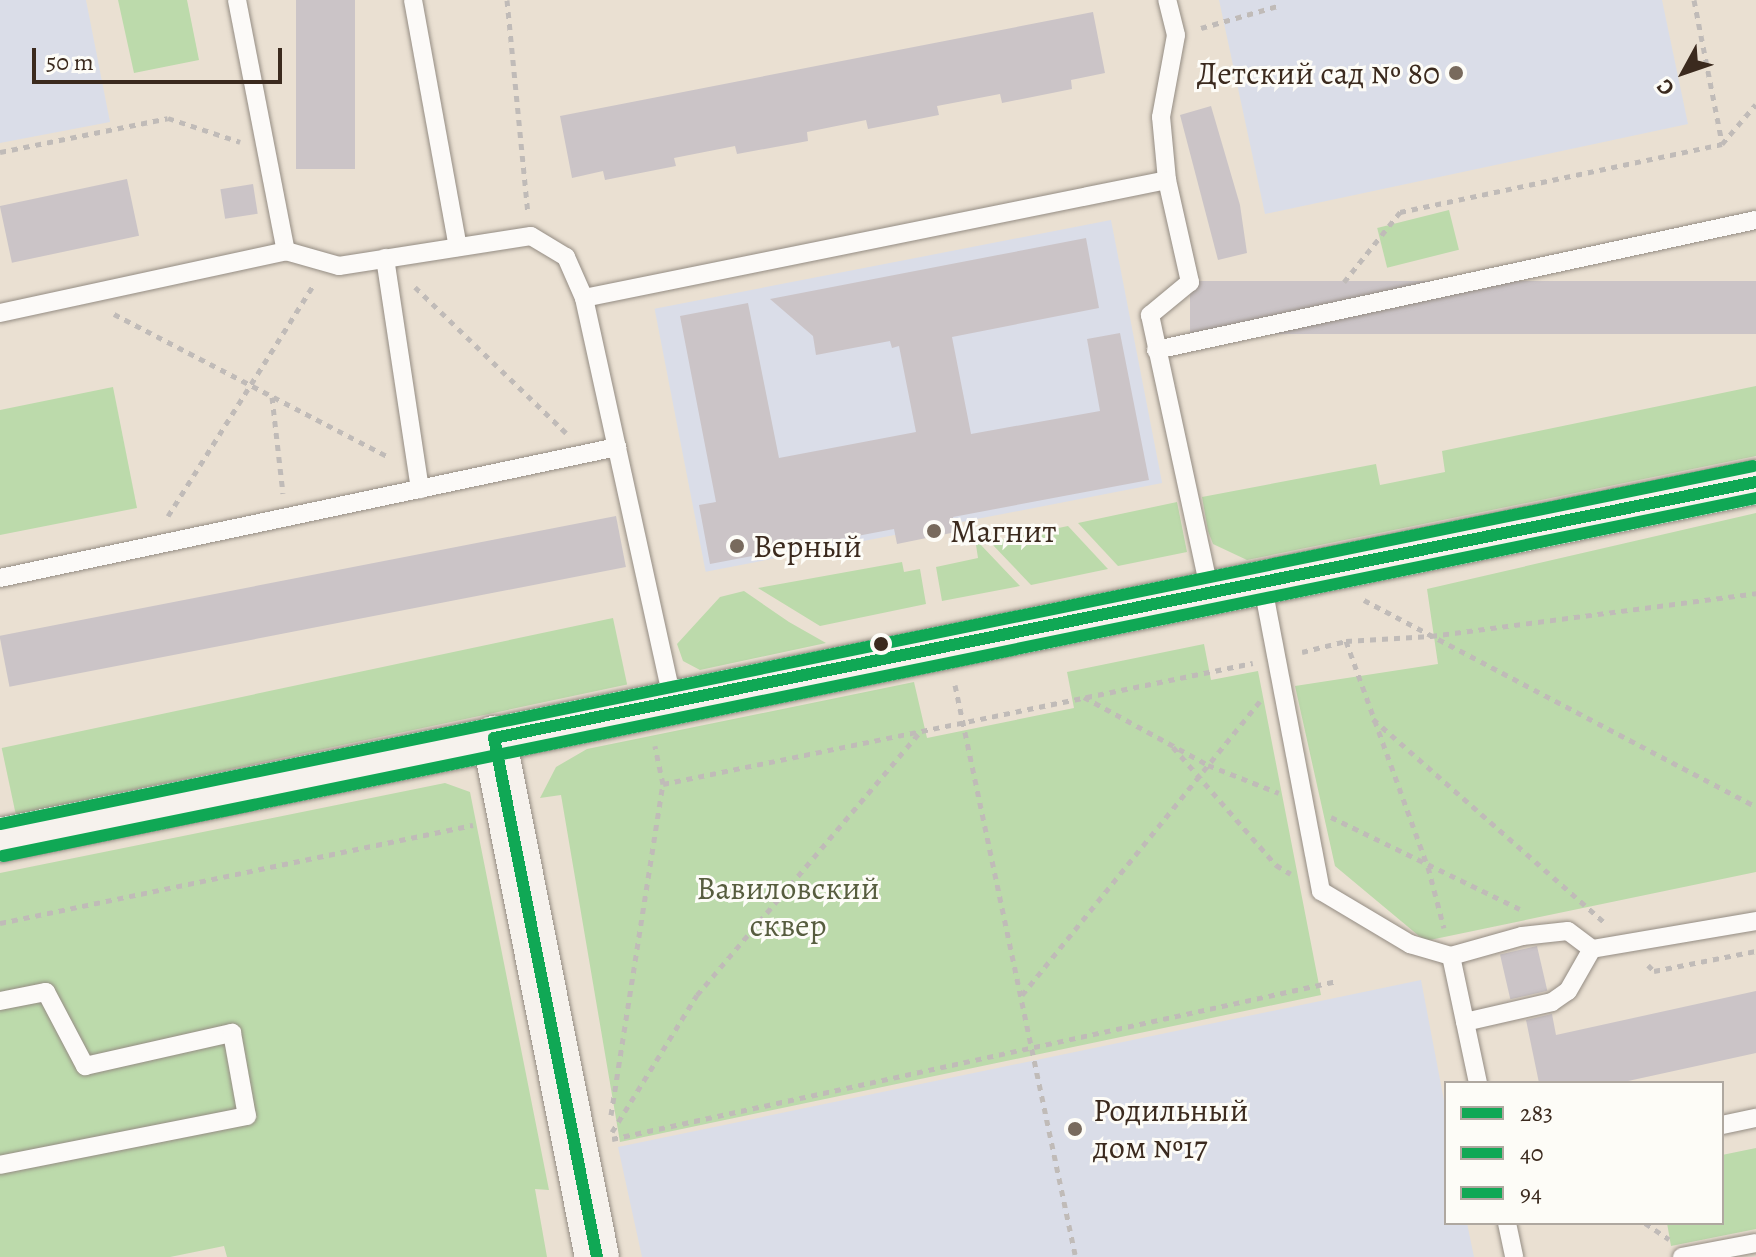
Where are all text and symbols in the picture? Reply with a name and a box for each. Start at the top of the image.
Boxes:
scale bar [36,32,286,82]
north arrow [1644,32,1724,112]
text: 50 m [46,46,94,78]
place label: Детский сад № 80 [1197,54,1440,92]
marker: Детский сад № 80 [1447,64,1465,82]
text: С [1650,73,1681,102]
place label: Магнит [950,512,1056,550]
marker: Магнит [925,522,943,540]
place label: Верный [753,527,862,565]
marker: Верный [728,537,746,555]
unlabelled marker [873,636,889,652]
park label: Вавиловский сквер [696,870,880,945]
legend [1444,1081,1724,1225]
place label: Родильный дом №17 [1093,1092,1248,1167]
text: 283 [1520,1097,1553,1129]
marker: Родильный дом №17 [1064,1118,1086,1140]
text: 40 [1520,1137,1544,1169]
text: 94 [1520,1177,1542,1209]

